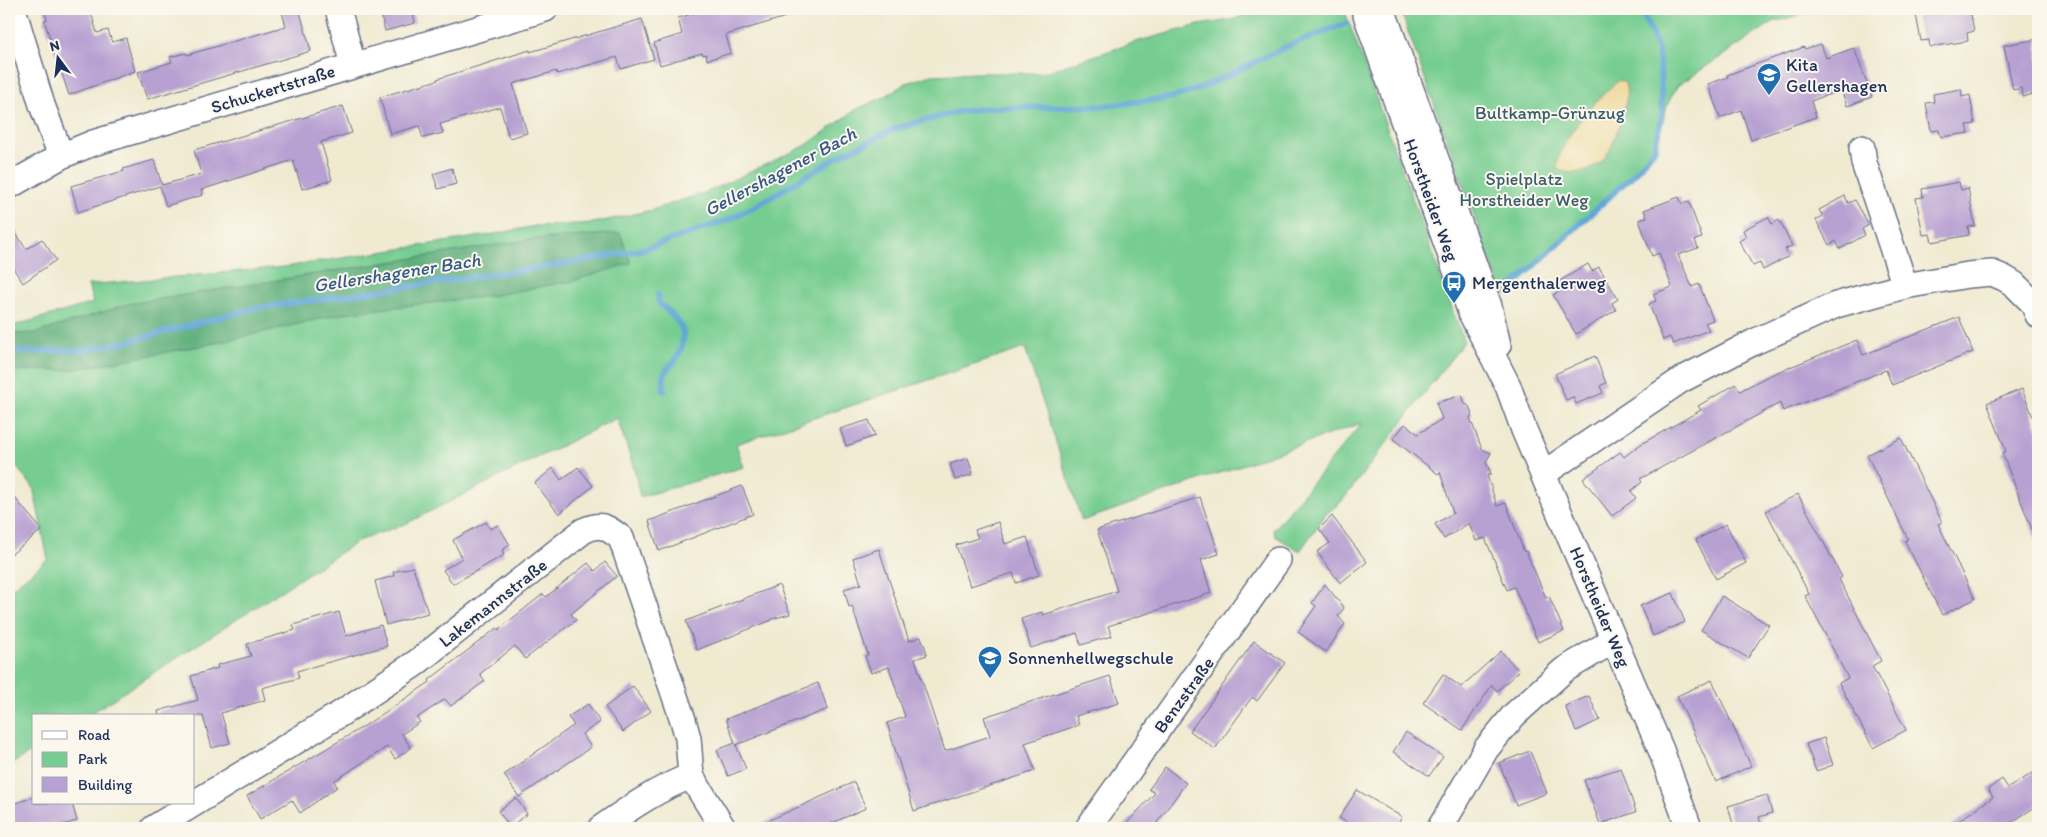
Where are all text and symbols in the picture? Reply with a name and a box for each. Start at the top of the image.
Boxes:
north arrow [32,32,82,82]
text: N [48,36,62,55]
place label: Kita Gellershagen [1786,54,1887,97]
street label: Schuckertstraße [208,60,338,118]
school or university icon: Kita Gellershagen [1756,62,1782,96]
park label: Bultkamp-Grünzug [1475,102,1626,124]
water label: Gellershagener Bach [700,121,861,221]
street label: Horstheider Weg [1399,136,1464,265]
park label: Spielplatz Horstheider Weg [1460,168,1589,211]
water label: Gellershagener Bach [312,248,483,297]
bus stop icon: Mergenthalerweg [1441,270,1467,304]
place label: Mergenthalerweg [1472,272,1607,294]
street label: Horstheider Weg [1565,543,1636,671]
street label: Lakemannstraße [434,554,552,652]
school or university icon: Sonnenhellwegschule [977,645,1003,679]
place label: Sonnenhellwegschule [1008,647,1174,669]
street label: Benzstraße [1149,653,1219,737]
legend [32,714,195,804]
text: Road [78,726,111,744]
text: Park [78,750,108,768]
text: Building [78,776,132,794]

